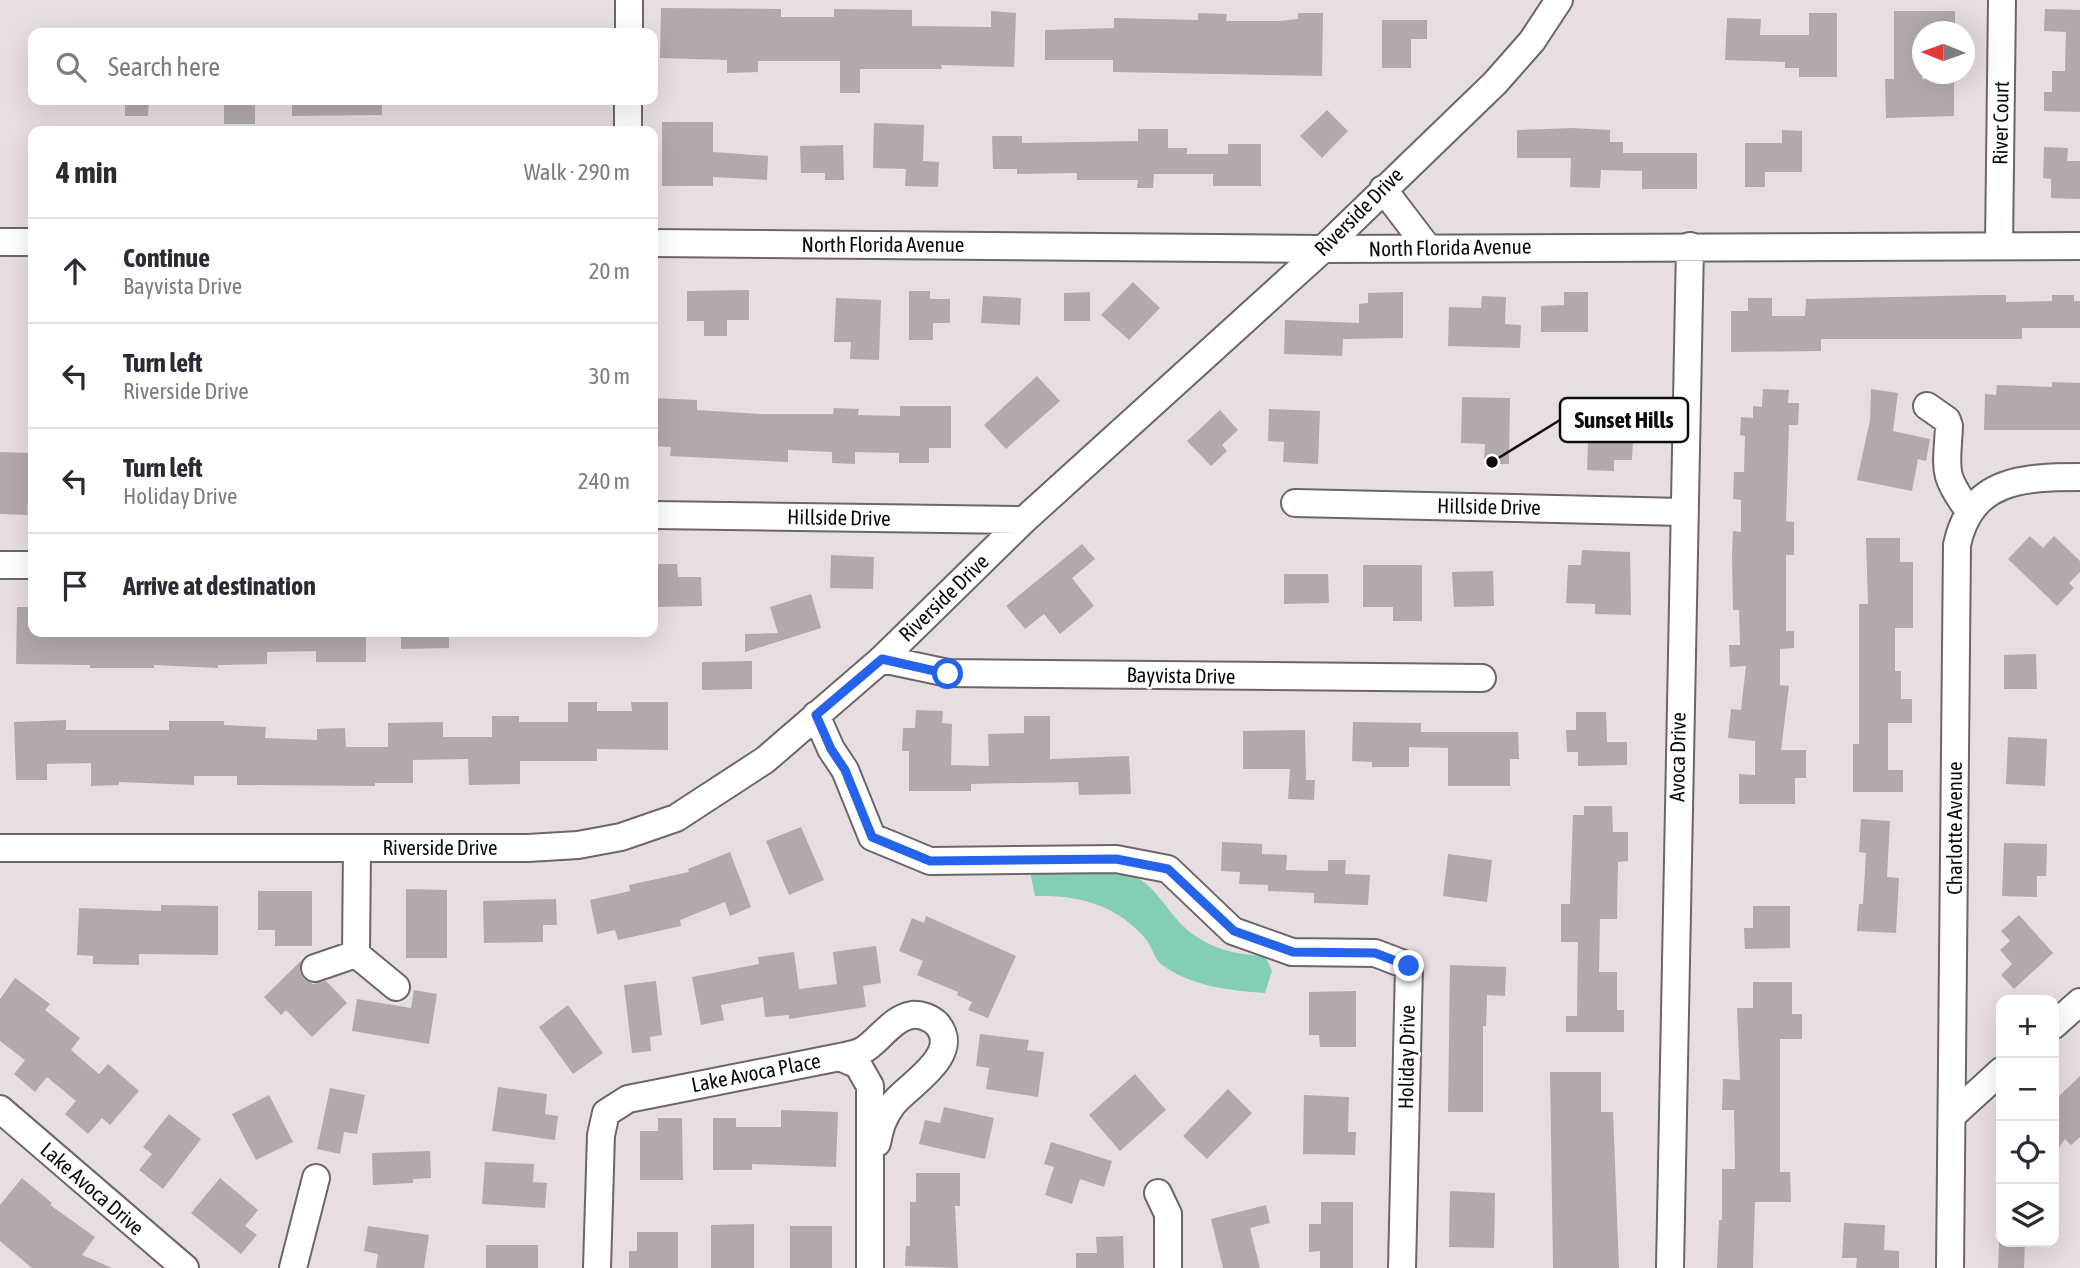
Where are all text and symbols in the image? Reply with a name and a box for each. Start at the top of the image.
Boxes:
north arrow [1912,21,1975,84]
search box [28,28,658,105]
icon: search [52,48,90,86]
text: Search here [108,52,220,82]
street label: River Court [1987,81,2013,165]
text: 4 min [56,155,117,189]
text: Walk · 290 m [524,159,630,185]
street label: Riverside Drive [1309,162,1407,260]
street label: North Florida Avenue [802,232,964,256]
street label: North Florida Avenue [1368,234,1532,260]
text: Continue [123,243,210,273]
icon: ahead [56,252,94,290]
text: 20 m [589,258,630,284]
text: Bayvista Drive [123,273,242,299]
text: Turn left [123,348,203,378]
icon: left [56,357,94,395]
text: 30 m [589,363,630,389]
text: Riverside Drive [123,378,249,404]
callout: Sunset Hills [1560,398,1688,442]
text: Sunset Hills [1574,407,1674,433]
text: Turn left [123,453,203,483]
icon: left [56,462,94,500]
text: 240 m [578,468,630,494]
text: Holiday Drive [123,483,237,509]
street label: Hillside Drive [1437,493,1541,519]
street label: Hillside Drive [787,504,891,530]
street label: Riverside Drive [894,549,993,646]
icon: arrive [56,567,94,605]
text: Arrive at destination [123,571,316,601]
route start [932,658,963,689]
street label: Bayvista Drive [1126,662,1236,688]
street label: Avoca Drive [1664,712,1690,802]
street label: Charlotte Avenue [1942,761,1966,895]
street label: Riverside Drive [383,835,497,859]
route end [1393,950,1424,981]
map controls [1996,995,2059,1247]
button: + [1996,995,2059,1058]
street label: Holiday Drive [1393,1005,1419,1109]
street label: Lake Avoca Place [689,1048,822,1096]
button: − [1996,1058,2059,1121]
button: locate [1996,1121,2059,1184]
street label: Lake Avoca Drive [36,1137,149,1240]
button: layers [1996,1184,2059,1247]

